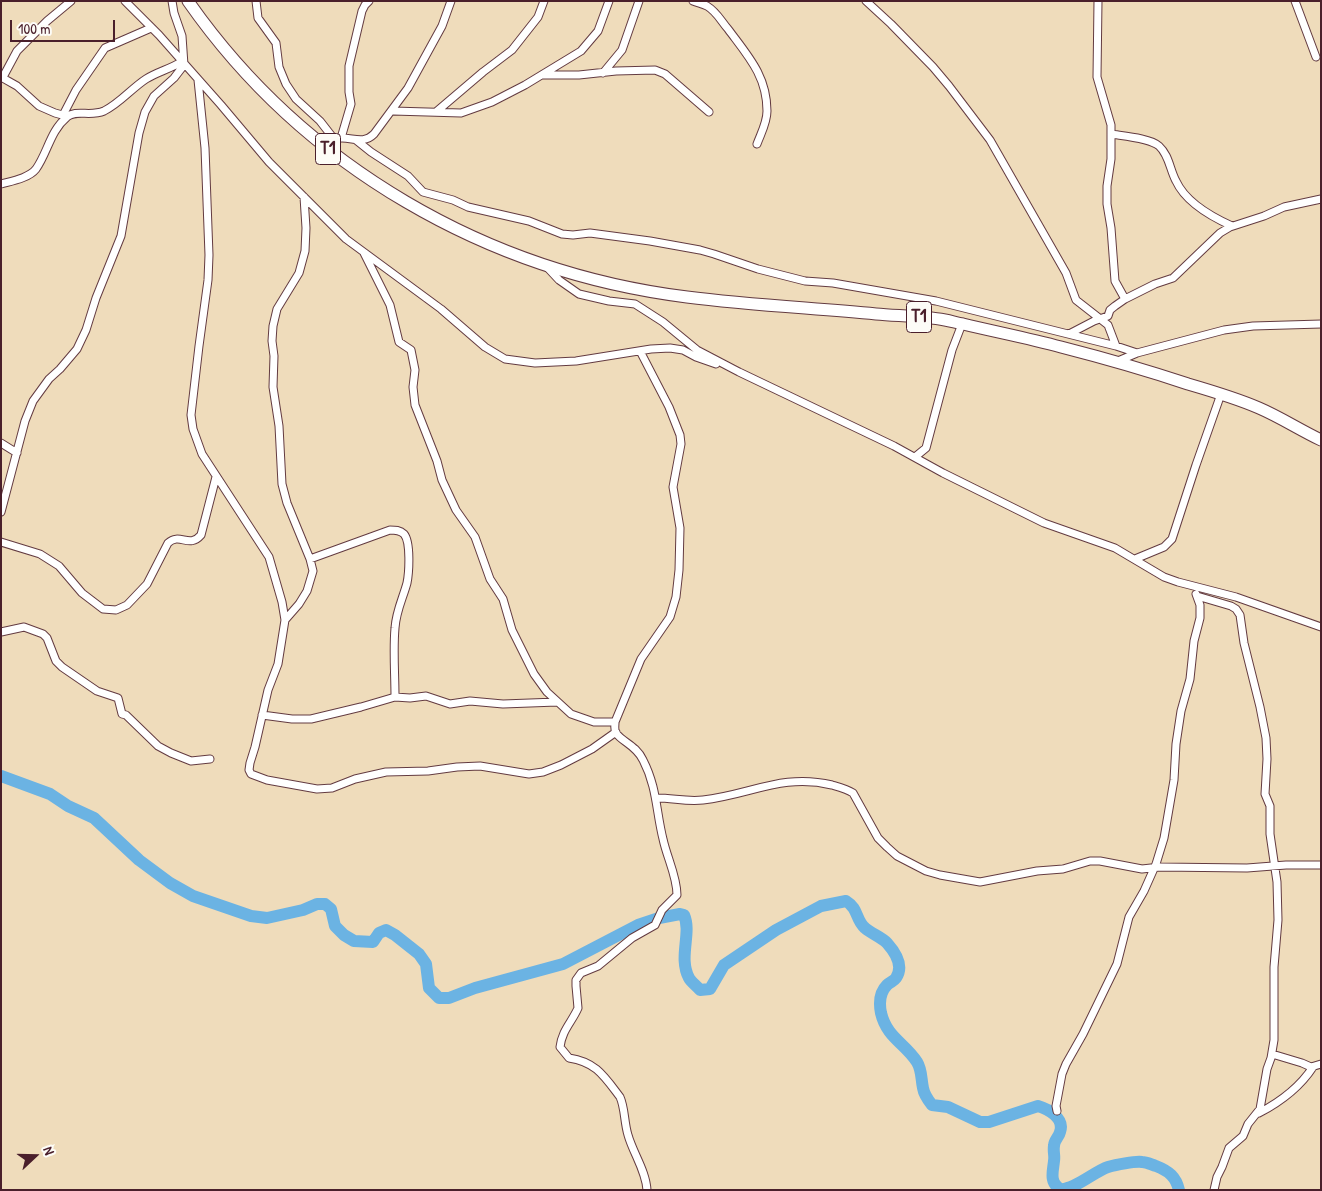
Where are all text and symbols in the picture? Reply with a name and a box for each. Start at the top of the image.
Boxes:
scale bar [12,10,118,42]
text: 100 m [18,18,51,39]
road number: T1 [316,134,340,164]
road number: T1 [906,302,932,332]
north arrow [10,1131,60,1181]
text: N [39,1144,60,1157]

